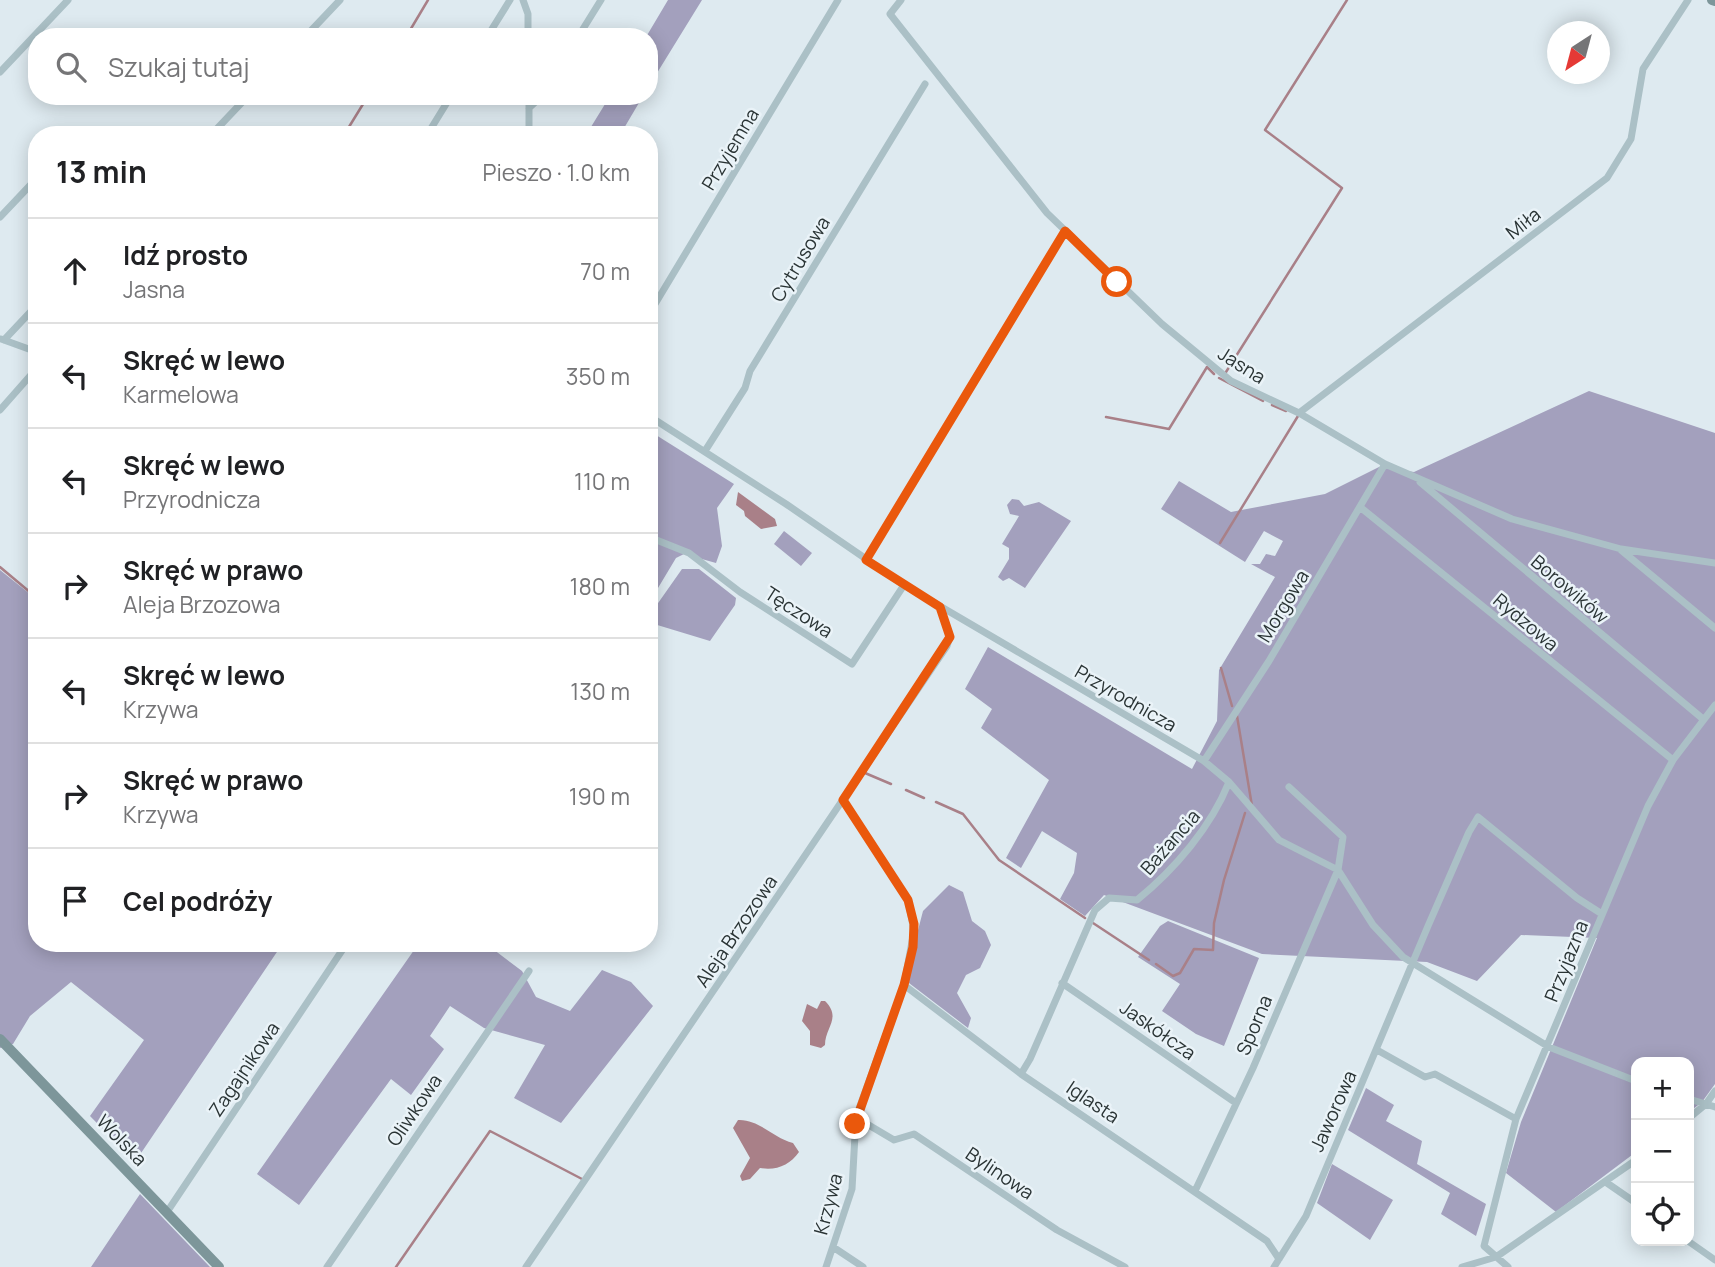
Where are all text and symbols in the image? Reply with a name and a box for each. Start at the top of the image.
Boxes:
north arrow [1547,21,1610,84]
search box [28,28,658,105]
icon: search [52,48,90,86]
text: Szukaj tutaj [108,49,250,85]
street label: Przyjemna [695,103,765,195]
text: 13 min [56,151,147,192]
text: Pieszo · 1.0 km [483,156,630,188]
street label: Miła [1500,201,1546,245]
street label: Cytrusowa [764,211,836,307]
text: Idź prosto [123,237,248,273]
icon: ahead [56,252,94,290]
text: 70 m [580,255,630,287]
route start [1101,266,1132,297]
text: Jasna [123,273,185,305]
street label: Jasna [1213,340,1271,390]
text: Skręć w lewo [123,342,285,378]
icon: left [56,357,94,395]
text: 350 m [566,360,630,392]
text: Karmelowa [123,378,239,410]
text: Skręć w lewo [123,447,285,483]
icon: left [56,462,94,500]
text: 110 m [574,465,630,497]
text: Przyrodnicza [123,483,260,515]
street label: Borowików [1526,549,1615,629]
text: Skręć w prawo [123,552,303,588]
street label: Morgowa [1251,565,1315,647]
icon: right [56,567,94,605]
text: 180 m [570,570,630,602]
street label: Tęczowa [760,580,838,644]
street label: Rydzowa [1488,587,1564,657]
text: Aleja Brzozowa [123,588,280,620]
text: Skręć w lewo [123,657,285,693]
street label: Przyrodnicza [1070,658,1182,738]
icon: left [56,672,94,710]
text: 130 m [570,675,630,707]
text: Krzywa [123,693,199,725]
text: Skręć w prawo [123,762,303,798]
icon: right [56,777,94,815]
text: 190 m [569,780,630,812]
text: Krzywa [123,798,199,830]
street label: Bażancia [1134,804,1206,880]
street label: Aleja Brzozowa [689,870,783,992]
icon: arrive [56,882,94,920]
text: Cel podróży [123,883,272,919]
street label: Przyjazna [1538,917,1594,1005]
street label: Sporna [1230,991,1278,1059]
street label: Jaskółcza [1115,994,1201,1066]
street label: Zagajnikowa [203,1016,285,1122]
map controls [1631,1057,1694,1246]
button: + [1631,1057,1694,1120]
street label: Jaworowa [1304,1066,1362,1156]
street label: Oliwkowa [380,1069,448,1151]
street label: Iglasta [1061,1075,1125,1129]
route end [839,1108,870,1139]
street label: Wolska [91,1109,153,1171]
button: − [1631,1120,1694,1183]
street label: Bylinowa [961,1141,1039,1205]
street label: Krzywa [807,1170,849,1238]
button: locate [1631,1183,1694,1246]

